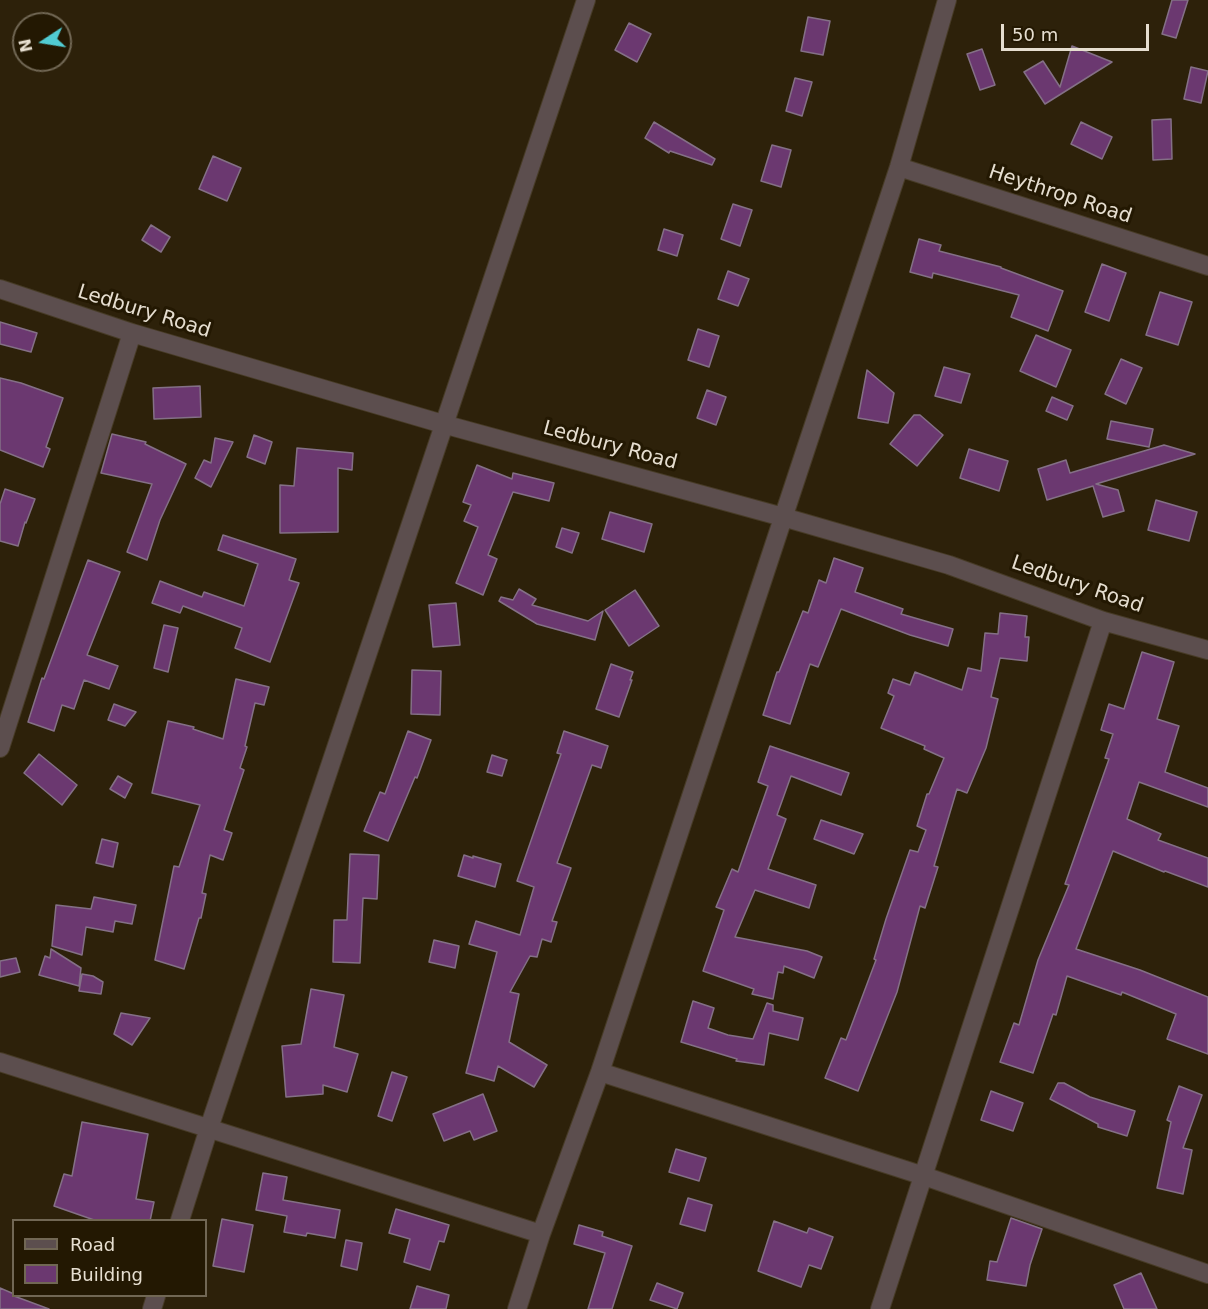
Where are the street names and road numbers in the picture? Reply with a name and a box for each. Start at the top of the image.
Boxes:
street label: Heythrop Road [985,161,1135,229]
street label: Ledbury Road [75,280,213,344]
street label: Ledbury Road [540,417,680,475]
street label: Ledbury Road [1008,551,1146,619]

